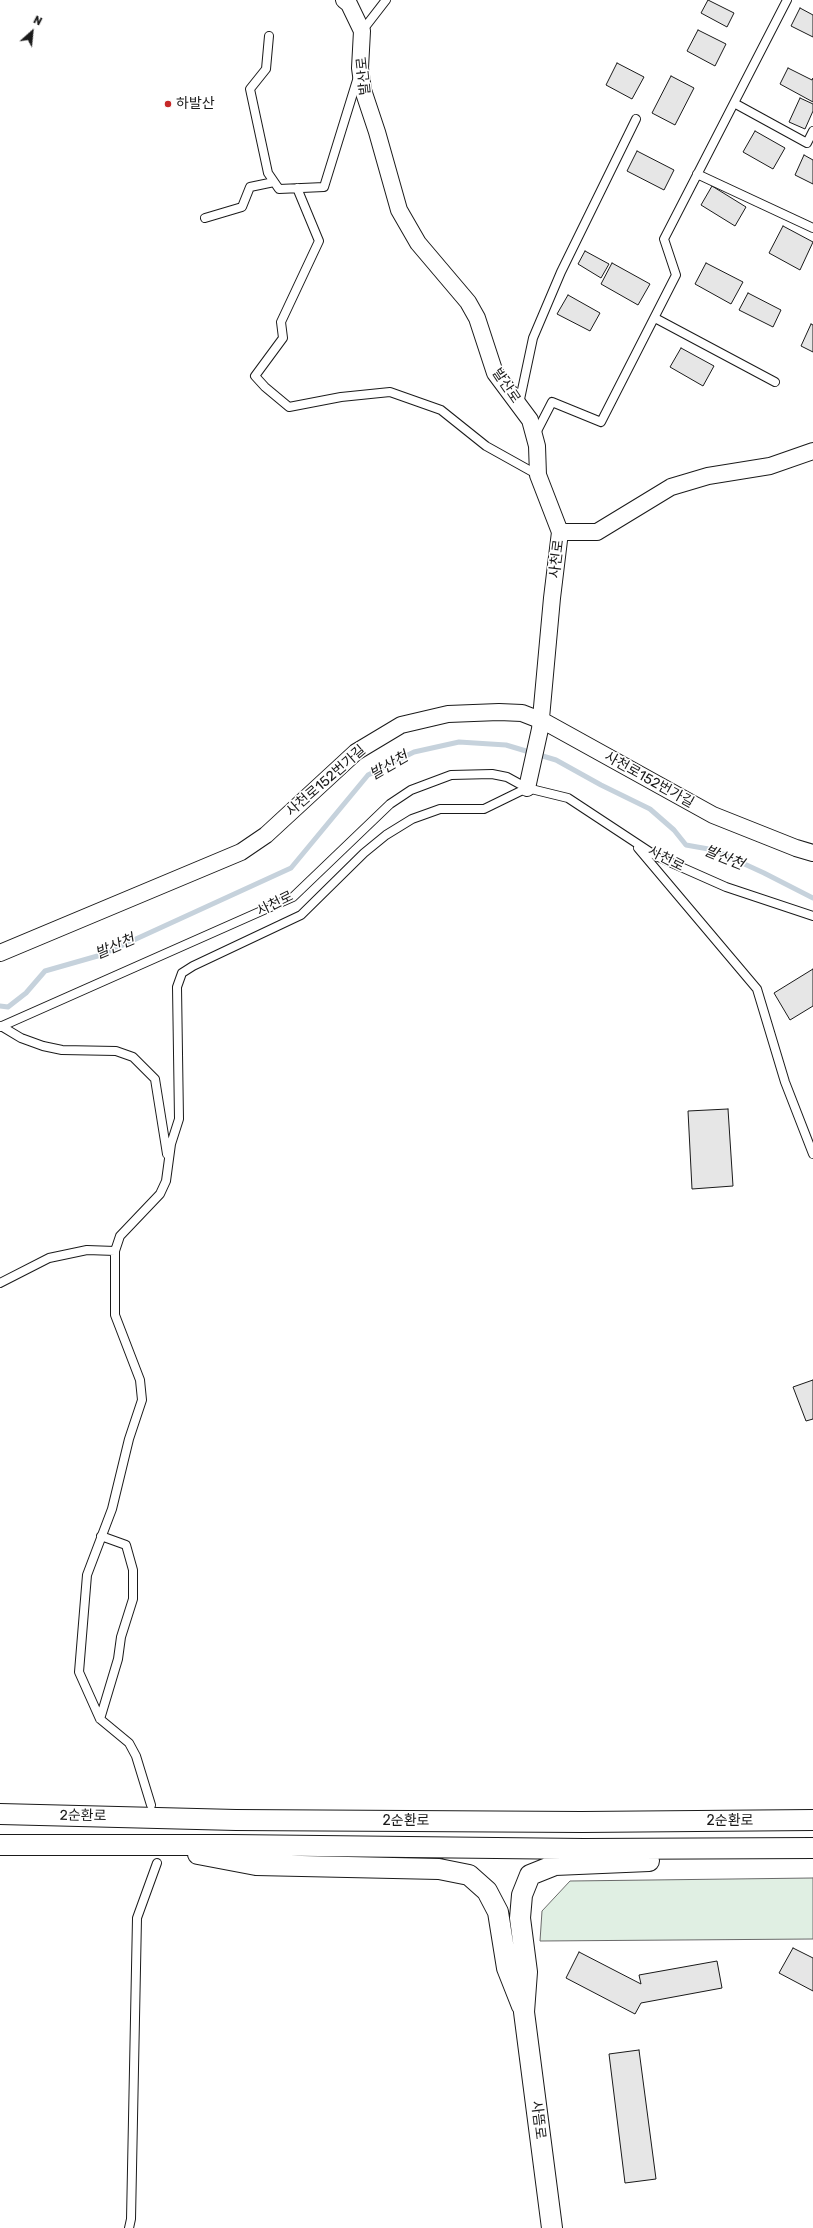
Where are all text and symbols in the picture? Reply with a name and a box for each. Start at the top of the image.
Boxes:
north arrow [12,12,52,52]
text: N [31,13,44,28]
street label: 발산로 [354,56,374,96]
place label: 하발산 [176,96,215,112]
marker: 하발산 [163,99,173,109]
street label: 발산로 [488,365,524,407]
street label: 사천로 [546,539,568,579]
street label: 사천로152번가길 [283,742,369,820]
water label: 발산천 [367,748,411,784]
street label: 사천로152번가길 [601,748,697,812]
water label: 발산천 [701,842,747,874]
street label: 사천로 [645,843,687,875]
street label: 사천로 [254,888,296,920]
water label: 발산천 [92,931,138,963]
street label: 2순환로 [59,1807,107,1825]
street label: 2순환로 [383,1813,429,1829]
street label: 2순환로 [707,1813,753,1829]
street label: 사뜸로 [527,2100,549,2140]

